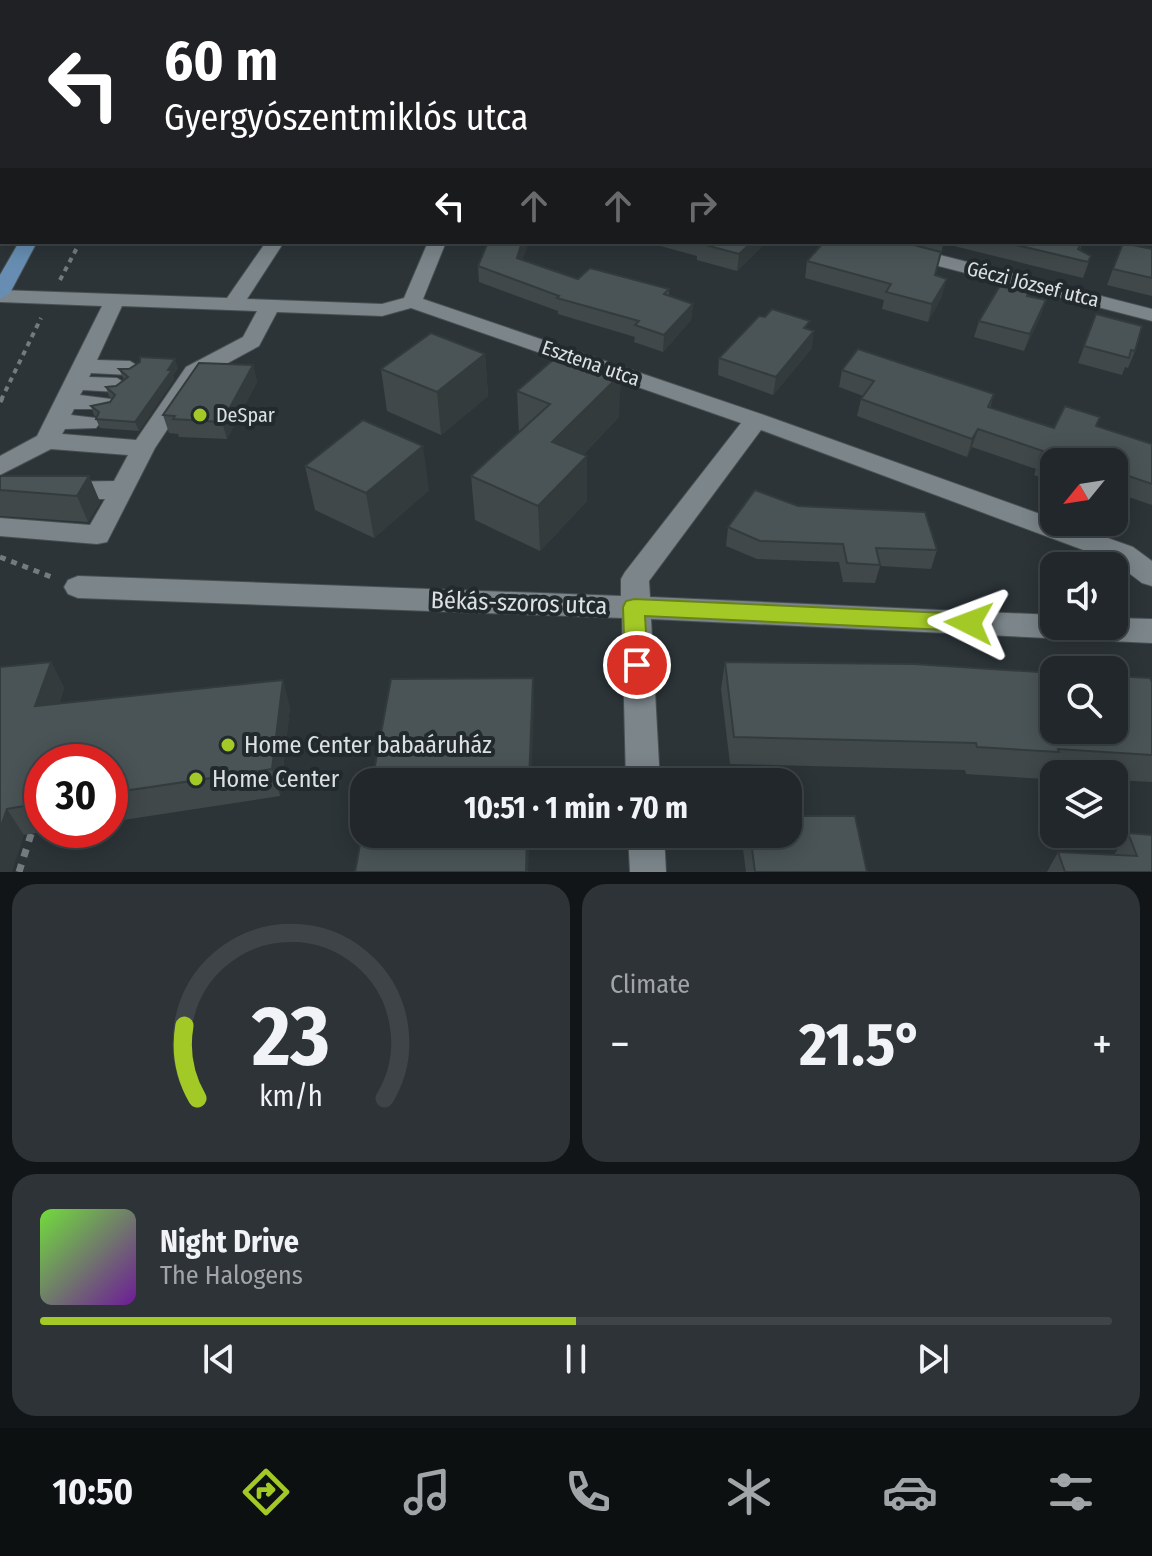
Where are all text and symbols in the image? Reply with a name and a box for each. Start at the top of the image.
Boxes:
text: 60 m [164,28,278,95]
icon: left [32,32,136,136]
text: Gyergyószentmiklós utca [164,96,528,140]
icon: left [428,184,472,228]
icon: ahead [512,184,556,228]
icon: ahead [596,184,640,228]
icon: right [680,184,724,228]
street label: Géczi József utca [964,256,1102,312]
street label: Esztena utca [539,335,643,391]
place label: DeSpar [216,403,275,427]
marker: DeSpar [191,406,209,424]
north arrow [1040,448,1128,536]
map controls [1040,448,1128,848]
button: sound [1040,552,1128,640]
position arrow [927,581,1011,665]
street label: Békás-szoros utca [430,586,608,620]
pin [603,631,671,699]
icon: arrive [615,643,659,687]
button: search [1040,656,1128,744]
place label: Home Center babaáruház [244,731,492,759]
marker: Home Center babaáruház [219,736,237,754]
speed limit sign: 30 [24,744,128,848]
button: layers [1040,760,1128,848]
place label: Home Center [212,765,340,793]
marker: Home Center [187,770,205,788]
text: 10:51 · 1 min · 70 m [464,790,688,826]
text: Climate [610,969,690,1000]
text: 23 [251,987,330,1087]
text: 21.5° [799,1009,923,1081]
text: − [610,1018,630,1071]
text: + [1092,1018,1112,1071]
text: km/h [259,1079,323,1114]
text: Night Drive [160,1224,299,1260]
text: The Halogens [160,1260,303,1291]
icon: previous [197,1337,241,1381]
icon: pause [554,1337,598,1381]
icon: next [911,1337,955,1381]
icon: directions [238,1464,294,1520]
icon: music [399,1464,455,1520]
icon: phone [560,1464,616,1520]
icon: climate [721,1464,777,1520]
icon: car [882,1464,938,1520]
icon: filters [1043,1464,1099,1520]
text: 10:50 [53,1470,133,1514]

